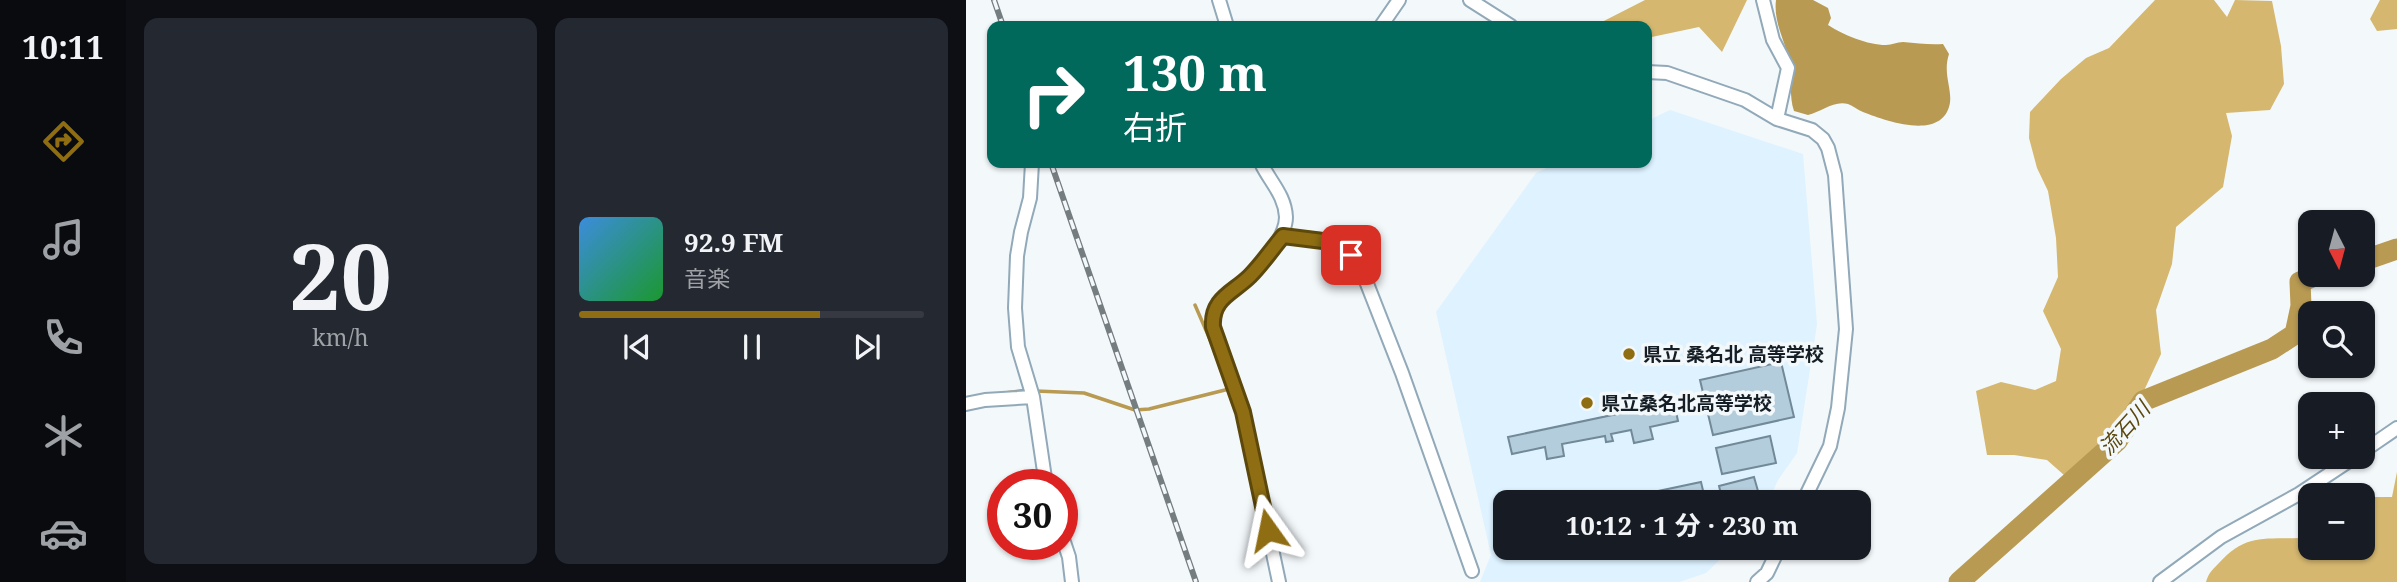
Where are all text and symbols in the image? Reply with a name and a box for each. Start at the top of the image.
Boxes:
text: 10:11 [22,25,104,68]
text: 130 m [1123,39,1267,105]
icon: right [1008,49,1099,140]
text: 右折 [1123,105,1187,148]
icon: directions [39,117,88,166]
north arrow [2298,210,2375,287]
map controls [2298,210,2375,560]
text: 20 [289,213,392,337]
icon: music [39,215,88,264]
text: 92.9 FM [684,224,783,260]
pin [1321,225,1381,285]
icon: arrive [1332,236,1370,274]
text: 音楽 [684,262,730,294]
button: search [2298,301,2375,378]
icon: phone [39,313,88,362]
text: km/h [312,321,369,353]
icon: previous [618,328,656,366]
icon: pause [733,328,771,366]
icon: next [848,328,886,366]
place label: 県立 桑名北 高等学校 [1643,341,1824,367]
marker: 県立 桑名北 高等学校 [1621,346,1637,362]
place label: 県立桑名北高等学校 [1601,390,1772,416]
button: + [2298,392,2375,469]
water label: 流石川 [2093,394,2157,461]
marker: 県立桑名北高等学校 [1579,395,1595,411]
icon: climate [39,411,88,460]
speed limit sign: 30 [987,469,1078,560]
button: − [2298,483,2375,560]
position arrow [1231,493,1305,567]
text: 10:12 · 1 分 · 230 m [1566,507,1798,543]
icon: car [39,509,88,558]

